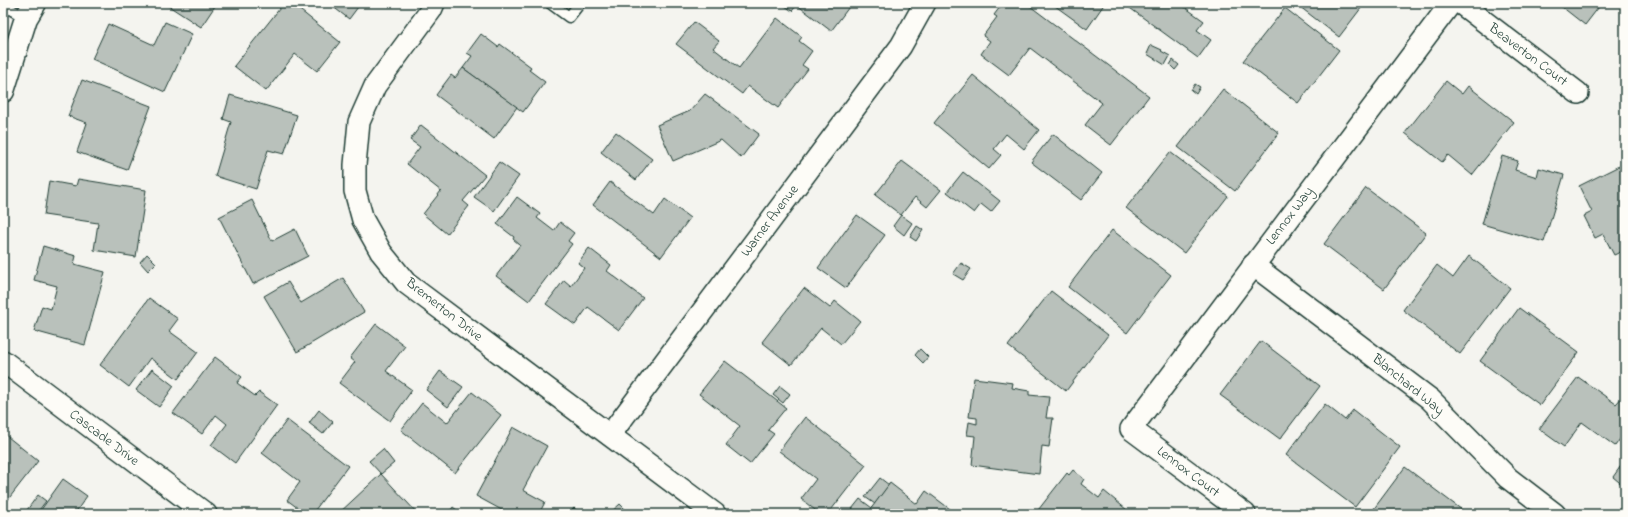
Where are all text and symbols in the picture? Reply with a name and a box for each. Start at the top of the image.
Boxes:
street label: Beaverton Court [1483,18,1572,92]
street label: Warner Avenue [736,180,805,262]
street label: Lennox Way [1261,182,1320,250]
street label: Bremerton Drive [400,272,488,347]
street label: Blanchard Way [1366,349,1449,422]
street label: Cascade Drive [65,405,144,472]
street label: Lennox Court [1152,441,1224,503]

